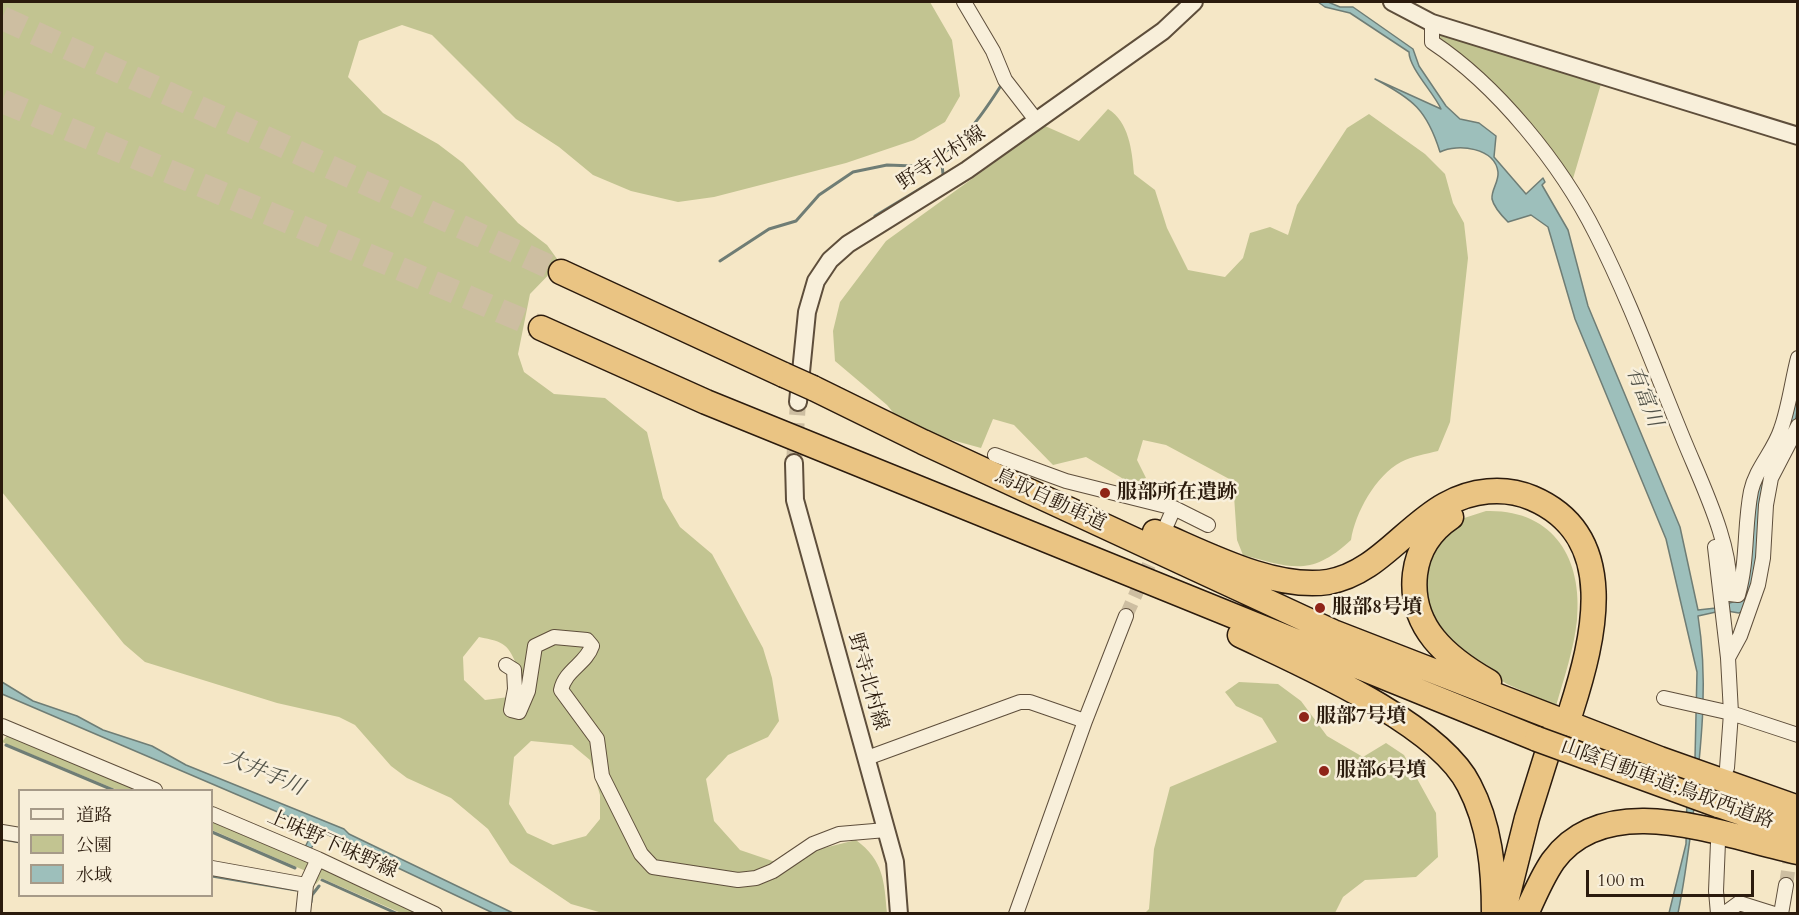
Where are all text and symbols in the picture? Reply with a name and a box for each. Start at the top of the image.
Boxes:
street label: 野寺北村線 [894,122,990,196]
water label: 有富川 [1620,363,1666,431]
street label: 鳥取自動車道 [991,465,1109,537]
place label: 服部所在遺跡 [1117,481,1237,505]
marker: 服部所在遺跡 [1098,486,1112,500]
place label: 服部8号墳 [1332,596,1422,620]
marker: 服部8号墳 [1313,601,1327,615]
street label: 野寺北村線 [842,631,892,733]
place label: 服部7号墳 [1316,705,1406,729]
marker: 服部7号墳 [1297,710,1311,724]
street label: 山陰自動車道;鳥取西道路 [1557,735,1777,835]
water label: 大井手川 [220,746,308,802]
place label: 服部6号墳 [1336,759,1426,783]
marker: 服部6号墳 [1317,764,1331,778]
legend [18,789,213,897]
text: 道路 [76,803,112,828]
street label: 上味野下味野線 [263,806,401,884]
text: 公園 [76,833,112,858]
scale bar [1589,858,1757,896]
text: 水域 [76,863,112,888]
text: 100 m [1597,868,1645,893]

